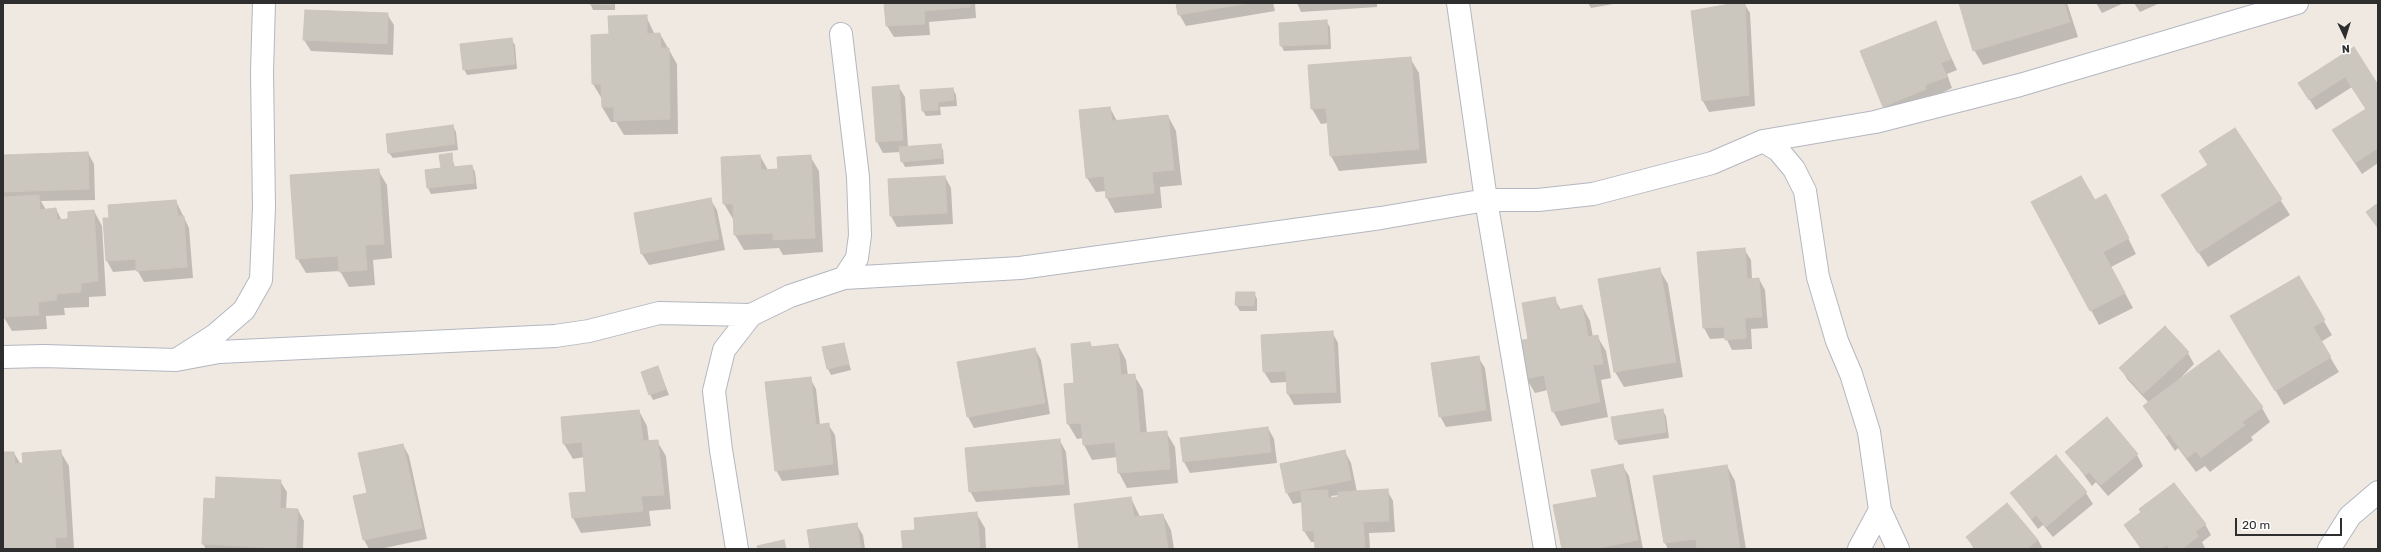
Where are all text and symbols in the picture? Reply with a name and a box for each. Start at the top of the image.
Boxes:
north arrow [2325,16,2365,56]
text: N [2341,42,2350,55]
scale bar [2237,510,2344,536]
text: 20 m [2242,518,2270,532]

